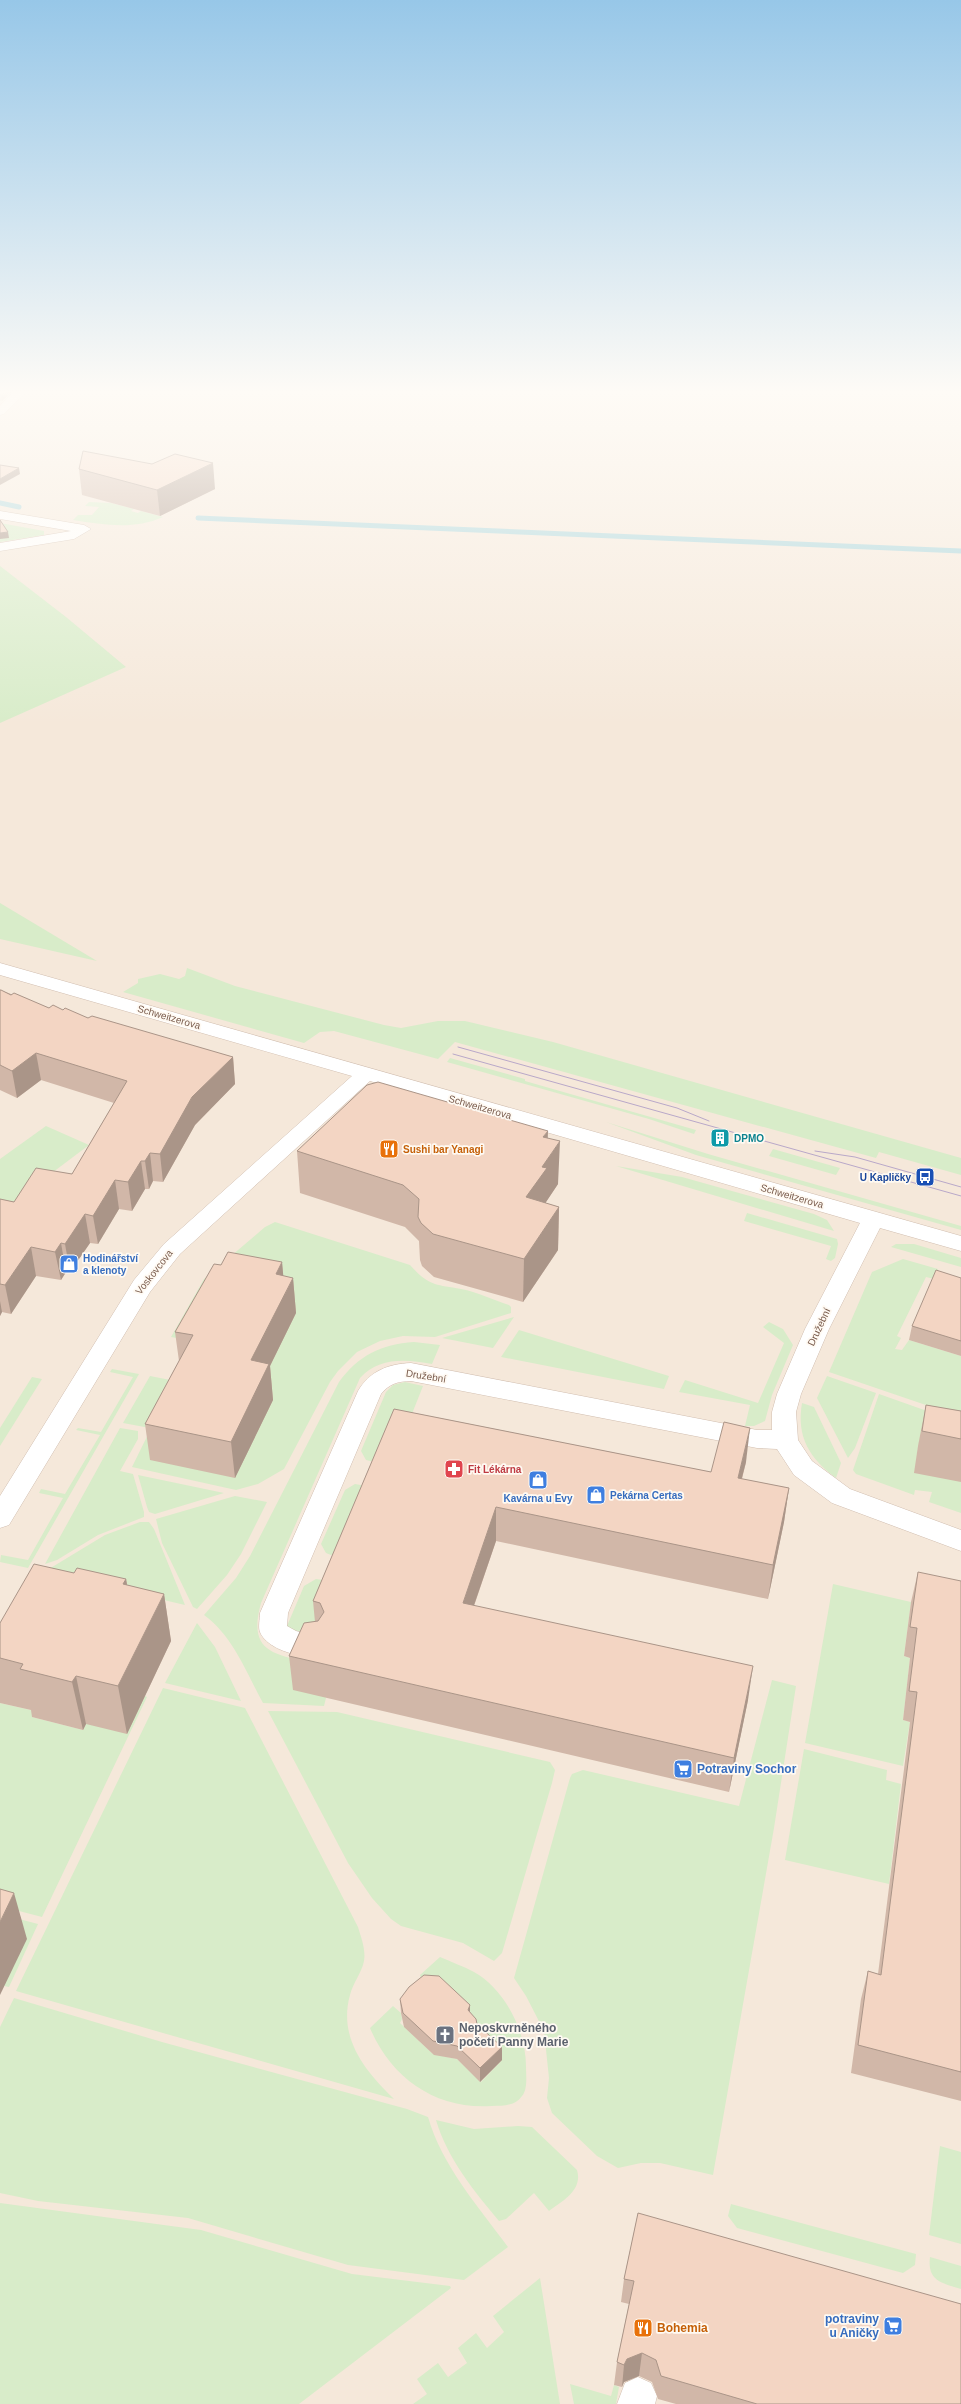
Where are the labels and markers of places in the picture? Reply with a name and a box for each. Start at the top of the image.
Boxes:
building icon: DPMO [709,1127,731,1149]
place label: DPMO [734,1133,764,1144]
restaurant icon: Sushi bar Yanagi [378,1138,400,1160]
place label: Sushi bar Yanagi [403,1144,484,1155]
bus stop icon: U Kapličky [914,1166,936,1188]
place label: U Kapličky [860,1172,911,1183]
shop icon: Hodinářství a klenoty [58,1253,80,1275]
place label: Hodinářství a klenoty [83,1253,139,1276]
pharmacy icon: Fit Lékárna [443,1458,465,1480]
place label: Fit Lékárna [468,1464,522,1475]
shop icon: Kavárna u Evy [527,1469,549,1491]
shop icon: Pekárna Certas [585,1484,607,1506]
place label: Pekárna Certas [610,1490,683,1501]
place label: Kavárna u Evy [504,1493,573,1504]
supermarket icon: Potraviny Sochor [672,1758,694,1780]
place label: Potraviny Sochor [697,1762,797,1776]
place label: Neposkvrněného početí Panny Marie [459,2021,569,2049]
church icon: Neposkvrněného početí Panny Marie [434,2024,456,2046]
place label: potraviny u Aničky [825,2312,879,2340]
supermarket icon: potraviny u Aničky [882,2315,904,2337]
restaurant icon: Bohemia [632,2317,654,2339]
place label: Bohemia [657,2321,708,2335]

